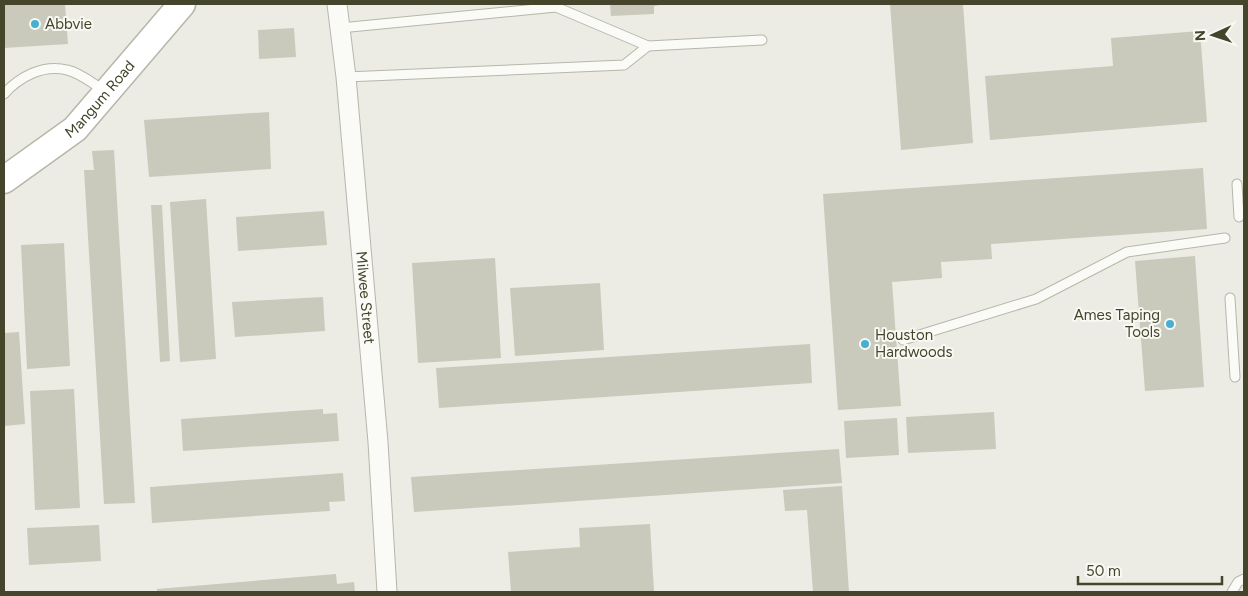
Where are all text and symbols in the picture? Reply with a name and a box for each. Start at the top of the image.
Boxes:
north arrow [1188,10,1238,60]
place label: Abbvie [45,15,92,33]
marker: Abbvie [29,18,41,30]
text: N [1192,30,1209,42]
street label: Mangum Road [62,57,138,142]
street label: Milwee Street [352,250,378,345]
place label: Ames Taping Tools [1074,306,1160,341]
marker: Ames Taping Tools [1164,318,1176,330]
place label: Houston Hardwoods [875,326,953,361]
marker: Houston Hardwoods [859,338,871,350]
scale bar [1078,554,1222,586]
text: 50 m [1086,562,1121,580]

